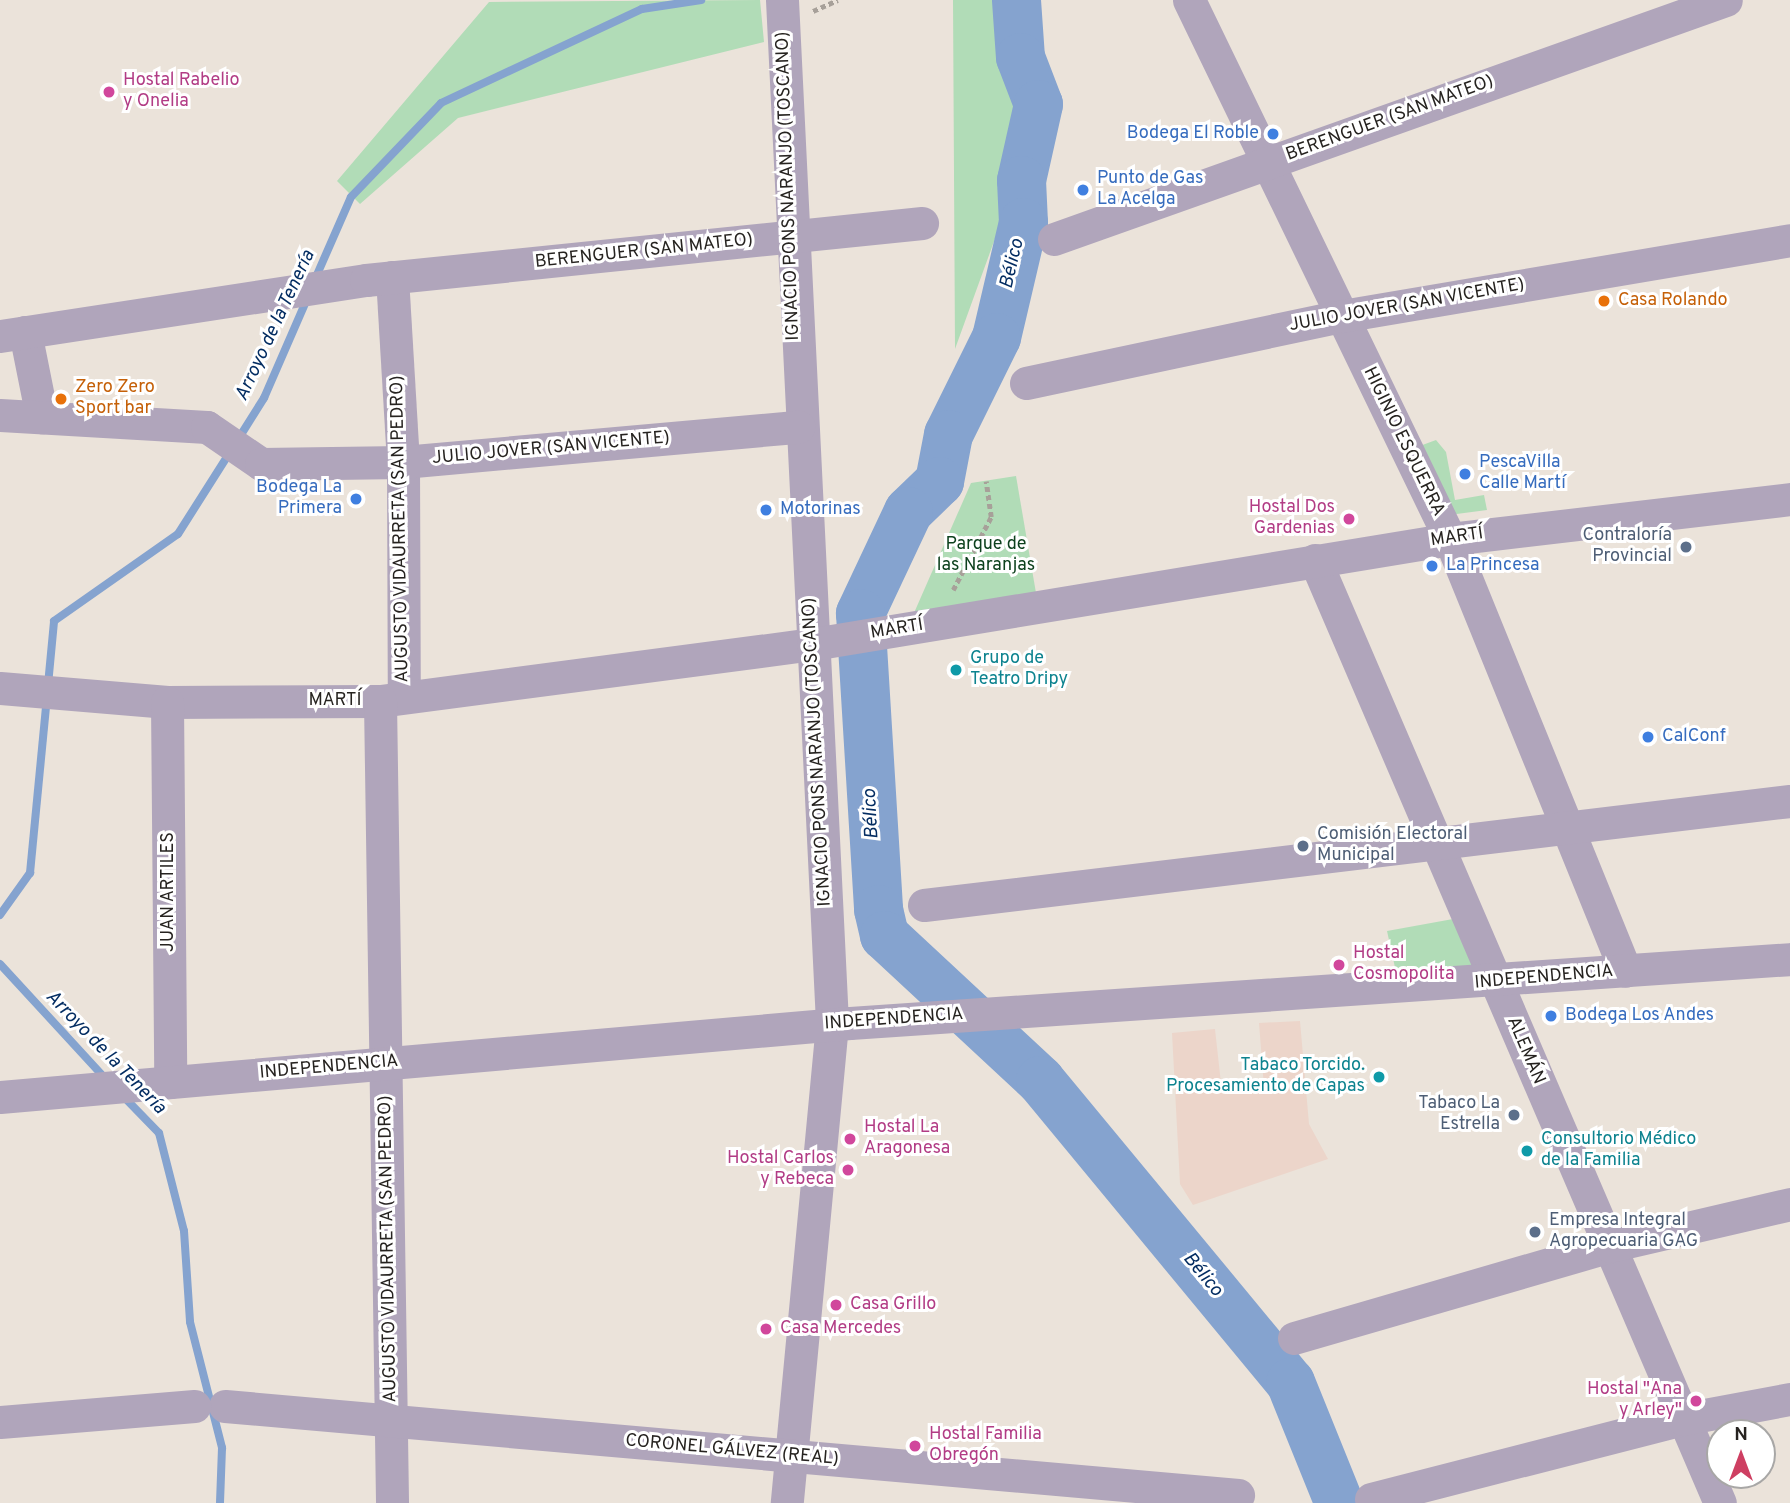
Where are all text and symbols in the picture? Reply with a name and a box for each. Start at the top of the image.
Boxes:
street label: IGNACIO PONS NARANJO (TOSCANO) [773,31,805,341]
place label: Hostal Rabelio y Onelia [123,71,239,114]
street label: BERENGUER (SAN MATEO) [1283,71,1497,167]
marker: Hostal Rabelio y Onelia [101,84,117,100]
place label: Bodega El Roble [1127,123,1259,145]
marker: Bodega El Roble [1265,126,1281,142]
place label: Punto de Gas La Acelga [1097,169,1203,212]
marker: Punto de Gas La Acelga [1075,182,1091,198]
street label: BERENGUER (SAN MATEO) [534,230,754,274]
water label: Bélico [996,237,1030,291]
water label: Arroyo de la Tenería [231,247,321,405]
street label: JULIO JOVER (SAN VICENTE) [1287,275,1527,337]
place label: Casa Rolando [1618,290,1728,312]
marker: Casa Rolando [1596,293,1612,309]
street label: HIGINIO ESQUERRA [1357,364,1449,520]
street label: AUGUSTO VIDAURRETA (SAN PEDRO) [388,375,414,683]
place label: Zero Zero Sport bar [75,378,155,420]
marker: Zero Zero Sport bar [53,391,69,407]
street label: JULIO JOVER (SAN VICENTE) [431,428,671,470]
place label: PescaVilla Calle Martí [1479,453,1566,496]
marker: PescaVilla Calle Martí [1457,466,1473,482]
place label: Bodega La Primera [256,478,342,520]
marker: Bodega La Primera [348,491,364,507]
place label: Hostal Dos Gardenias [1249,498,1335,540]
place label: Motorinas [780,499,861,521]
marker: Motorinas [758,502,774,518]
marker: Hostal Dos Gardenias [1341,511,1357,527]
street label: MARTÍ [1429,524,1485,552]
place label: Contraloría Provincial [1583,526,1672,568]
park label: Parque de las Naranjas [937,535,1035,578]
marker: Contraloría Provincial [1678,539,1694,555]
place label: La Princesa [1446,555,1539,577]
marker: La Princesa [1424,558,1440,574]
street label: IGNACIO PONS NARANJO (TOSCANO) [799,597,837,907]
street label: MARTÍ [869,615,925,645]
place label: Grupo de Teatro Dripy [970,649,1068,692]
marker: Grupo de Teatro Dripy [948,662,964,678]
street label: MARTÍ [308,690,362,712]
place label: CalConf [1662,726,1726,748]
marker: CalConf [1640,729,1656,745]
water label: Bélico [859,788,885,840]
place label: Comisión Electoral Municipal [1317,825,1468,868]
street label: JUAN ARTILES [158,832,180,952]
marker: Comisión Electoral Municipal [1295,838,1311,854]
place label: Hostal Cosmopolita [1353,944,1454,986]
marker: Hostal Cosmopolita [1331,957,1347,973]
street label: INDEPENDENCIA [1474,961,1614,995]
water label: Arroyo de la Tenería [40,986,170,1120]
street label: INDEPENDENCIA [824,1004,964,1036]
place label: Bodega Los Andes [1565,1005,1715,1027]
marker: Bodega Los Andes [1543,1008,1559,1024]
street label: ALEMÁN [1501,1014,1549,1088]
street label: INDEPENDENCIA [259,1051,399,1085]
place label: Tabaco Torcido. Procesamiento de Capas [1166,1056,1365,1098]
marker: Tabaco Torcido. Procesamiento de Capas [1371,1069,1387,1085]
place label: Tabaco La Estrella [1418,1094,1500,1136]
street label: AUGUSTO VIDAURRETA (SAN PEDRO) [376,1095,402,1403]
marker: Tabaco La Estrella [1506,1107,1522,1123]
place label: Hostal La Aragonesa [864,1118,950,1160]
place label: Consultorio Médico de la Familia [1541,1130,1696,1172]
marker: Hostal La Aragonesa [842,1131,858,1147]
marker: Consultorio Médico de la Familia [1519,1143,1535,1159]
place label: Hostal Carlos y Rebeca [727,1149,834,1192]
marker: Hostal Carlos y Rebeca [840,1162,856,1178]
place label: Empresa Integral Agropecuaria GAG [1549,1211,1698,1254]
marker: Empresa Integral Agropecuaria GAG [1527,1224,1543,1240]
water label: Bélico [1177,1248,1227,1302]
place label: Casa Grillo [850,1294,936,1316]
marker: Casa Grillo [828,1297,844,1313]
place label: Casa Mercedes [780,1318,901,1340]
marker: Casa Mercedes [758,1321,774,1337]
place label: Hostal "Ana y Arley" [1587,1380,1682,1422]
marker: Hostal "Ana y Arley" [1688,1393,1704,1409]
north arrow [1706,1419,1776,1489]
text: N [1734,1423,1748,1447]
place label: Hostal Familia Obregón [929,1425,1042,1468]
street label: CORONEL GÁLVEZ (REAL) [624,1431,840,1471]
marker: Hostal Familia Obregón [907,1438,923,1454]

